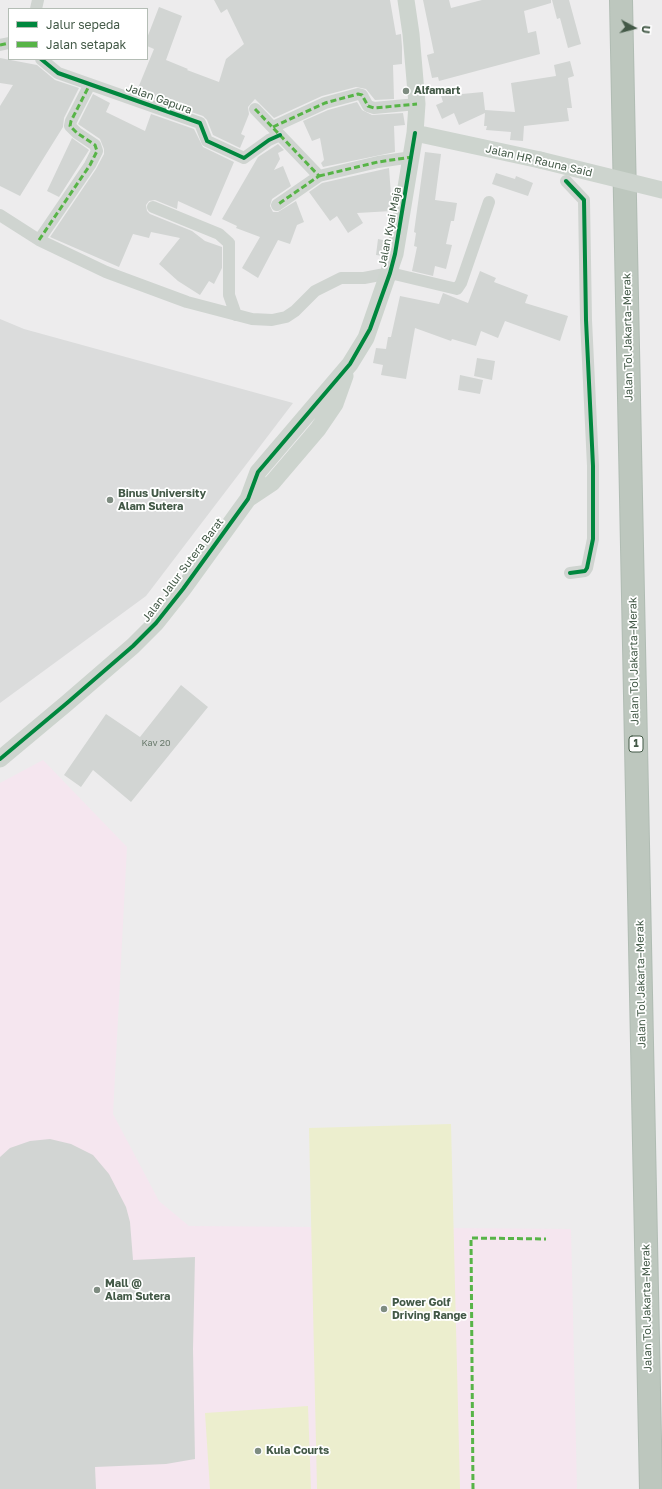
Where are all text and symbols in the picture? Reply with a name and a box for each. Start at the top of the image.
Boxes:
legend [8,8,148,60]
north arrow [614,8,654,48]
text: Jalur sepeda [46,17,120,32]
text: U [639,25,653,34]
text: Jalan setapak [46,37,126,52]
street label: Jalan Gapura [124,81,194,117]
place label: Alfamart [414,84,460,98]
marker: Alfamart [401,86,411,96]
street label: Jalan HR Rauna Said [484,142,594,180]
street label: Jalan Kyai Maja [376,186,404,268]
street label: Jalan Tol Jakarta–Merak [620,273,636,401]
place label: Binus University Alam Sutera [118,487,206,513]
marker: Binus University Alam Sutera [105,495,115,505]
street label: Jalan Jalur Sutera Barat [140,515,226,625]
street label: Jalan Tol Jakarta–Merak [626,597,642,725]
road number: 1 [629,736,643,752]
house number: Kav 20 [141,738,171,748]
street label: Jalan Tol Jakarta–Merak [633,920,649,1048]
street label: Jalan Tol Jakarta–Merak [639,1244,655,1372]
place label: Mall @ Alam Sutera [105,1277,170,1303]
marker: Mall @ Alam Sutera [92,1285,102,1295]
place label: Power Golf Driving Range [392,1296,467,1322]
marker: Power Golf Driving Range [379,1304,389,1314]
place label: Kula Courts [266,1444,329,1458]
marker: Kula Courts [253,1446,263,1456]

